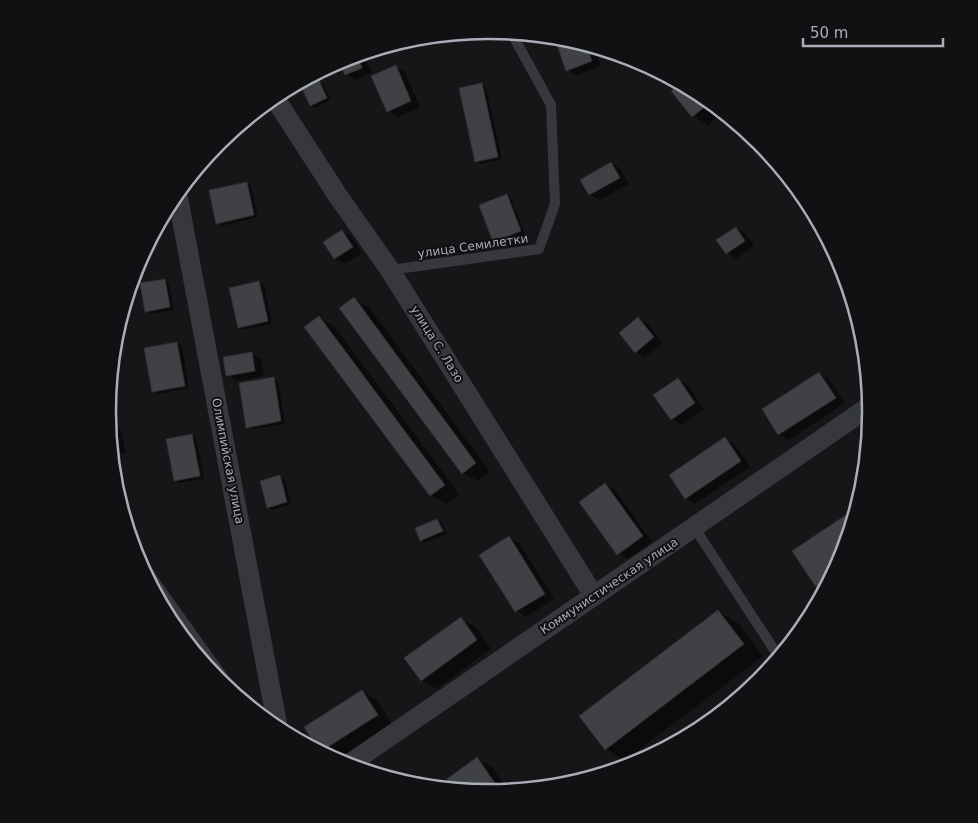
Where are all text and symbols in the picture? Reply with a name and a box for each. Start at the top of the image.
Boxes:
scale bar [803,15,943,47]
text: 50 m [810,24,848,42]
street label: улица Семилетки [417,231,529,261]
street label: улица С. Лазо [408,303,466,385]
street label: Олимпийская улица [209,397,247,525]
street label: Коммунистическая улица [538,535,680,637]

